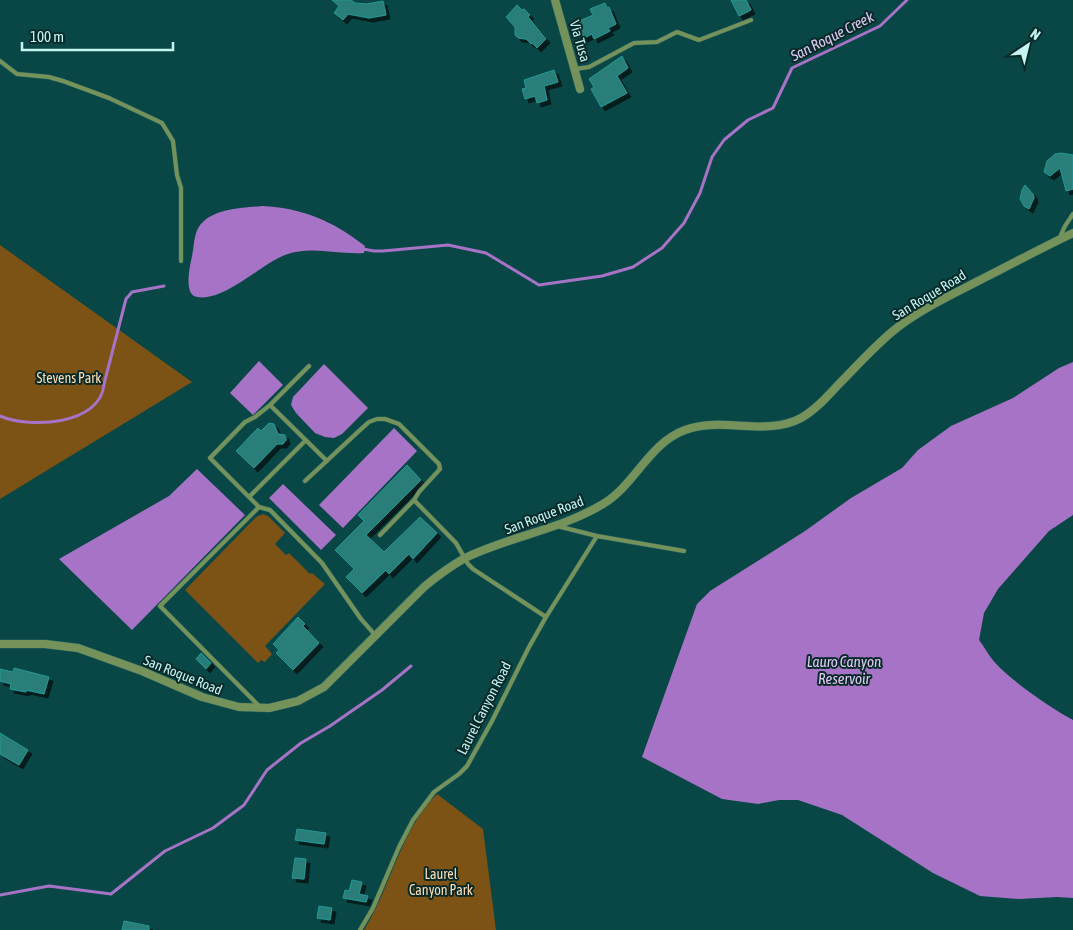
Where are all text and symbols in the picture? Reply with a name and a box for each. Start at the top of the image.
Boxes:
water label: San Roque Creek [787,8,877,65]
street label: Via Tusa [566,19,594,63]
scale bar [22,20,174,52]
north arrow [1003,20,1053,70]
text: N [1027,25,1043,43]
text: 100 m [30,28,64,45]
street label: San Roque Road [889,267,969,323]
park label: Stevens Park [36,370,102,386]
street label: San Roque Road [502,493,586,537]
street label: San Roque Road [141,652,225,698]
water label: Lauro Canyon Reservoir [807,653,881,687]
street label: Laurel Canyon Road [454,659,514,757]
park label: Laurel Canyon Park [409,866,473,898]

